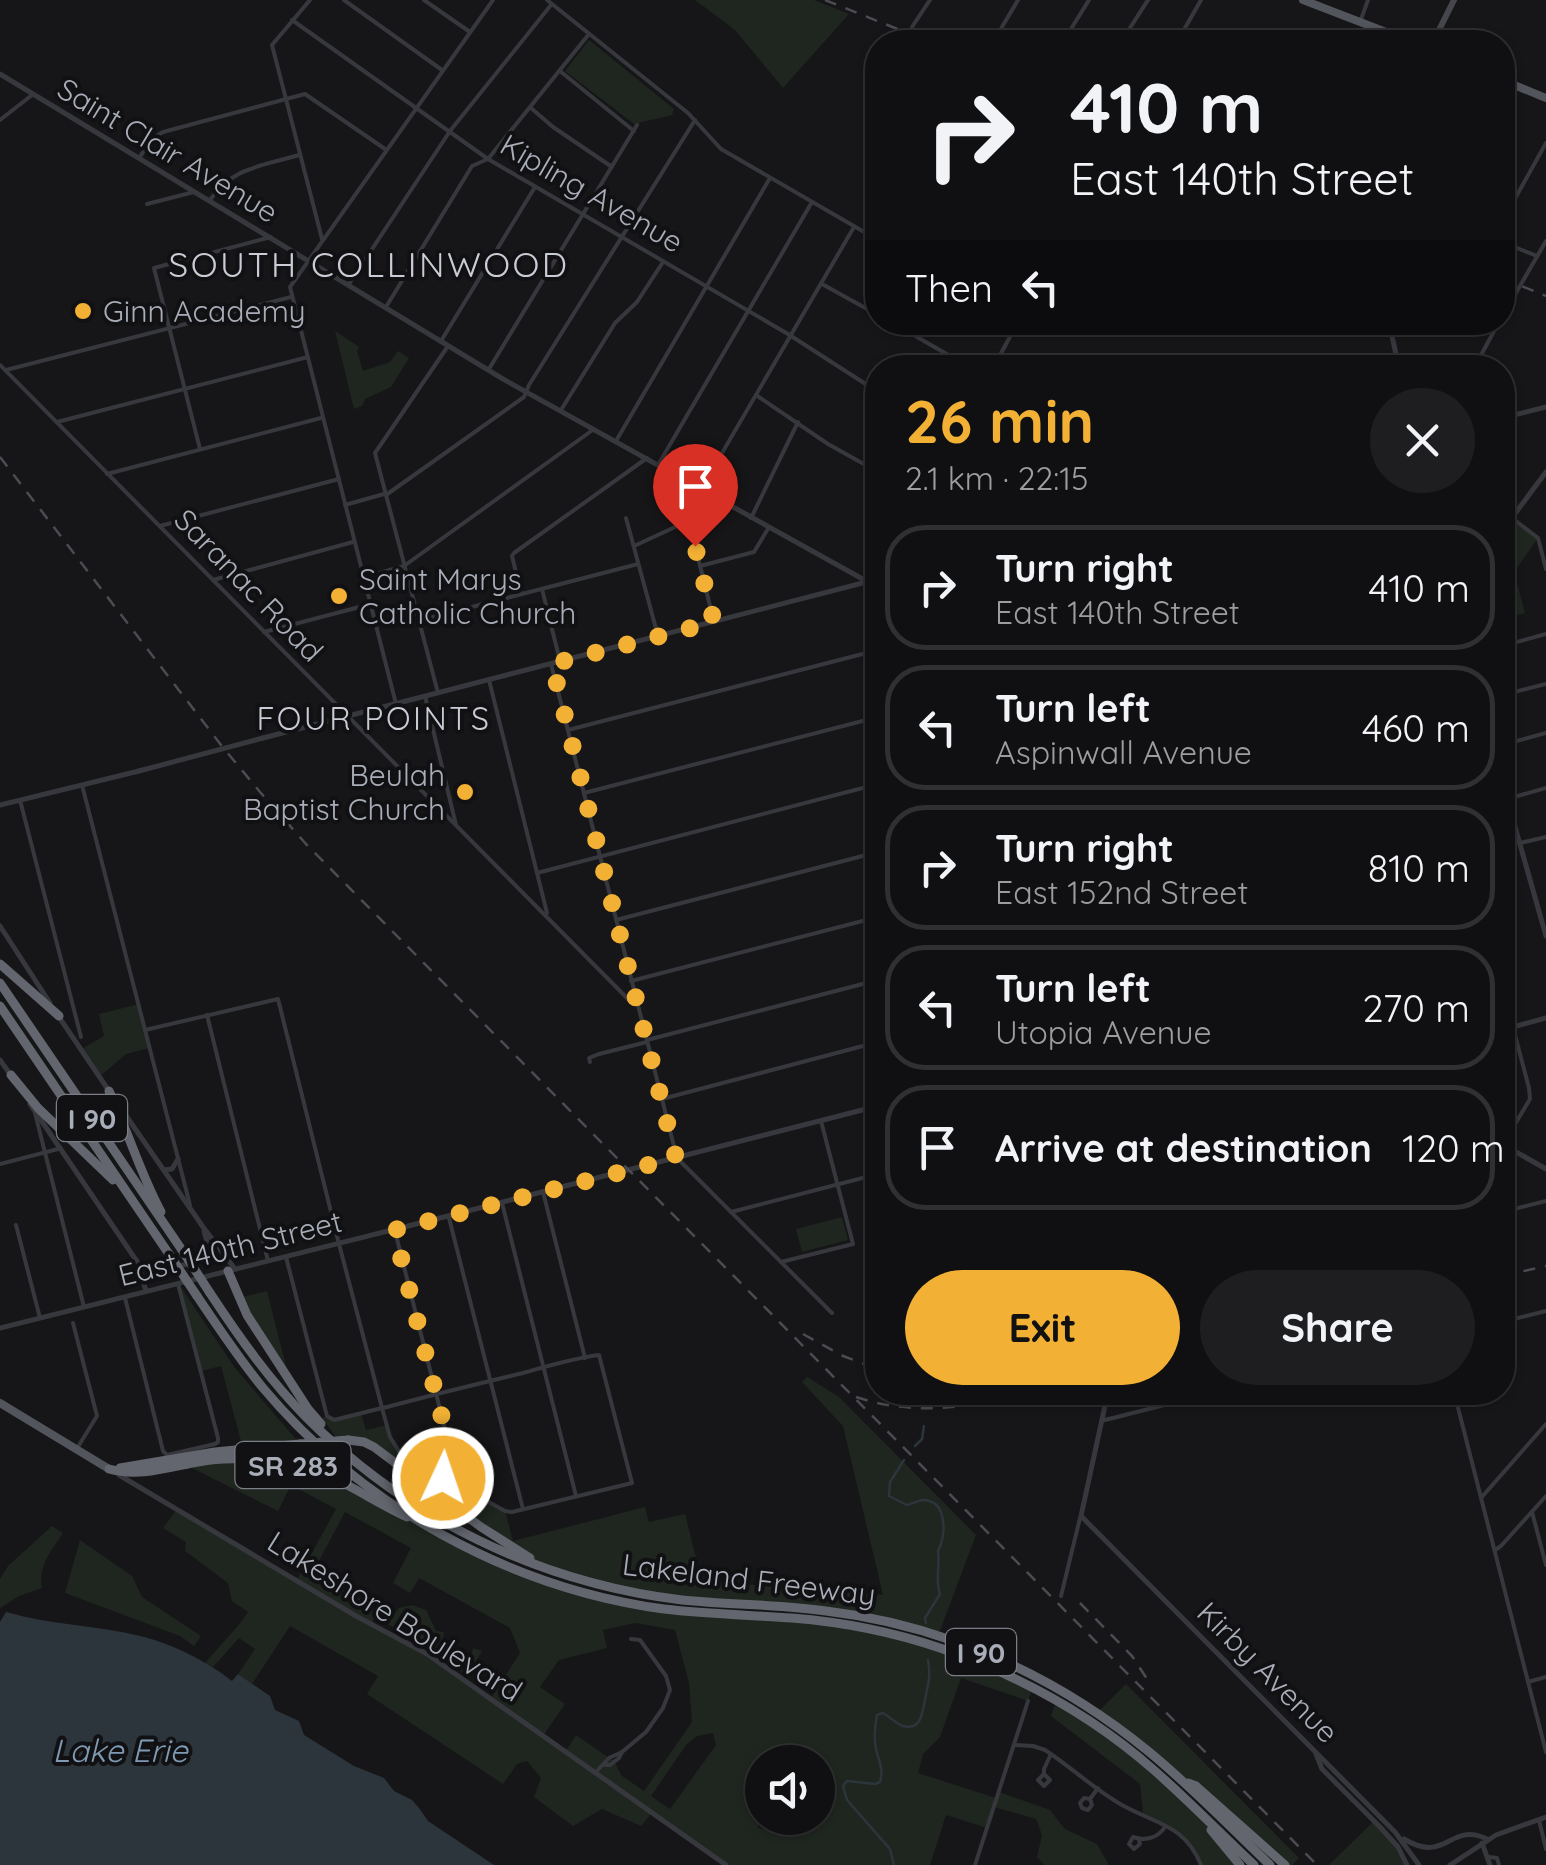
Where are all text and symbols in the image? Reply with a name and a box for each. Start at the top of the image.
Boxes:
text: 410 m [1070,63,1263,151]
street label: Saint Clair Avenue [51,69,285,231]
icon: right [905,70,1035,200]
street label: Kipling Avenue [494,125,690,261]
text: East 140th Street [1070,150,1414,206]
district label: SOUTH COLLINWOOD [169,242,569,286]
icon: left [1013,260,1068,315]
text: Then [905,264,993,312]
place label: Ginn Academy [103,292,306,330]
marker: Ginn Academy [72,300,94,322]
text: 26 min [905,383,1094,458]
button: close [1370,388,1475,493]
pin [653,444,738,547]
text: 2.1 km · 22:15 [905,458,1088,498]
icon: arrive [668,459,723,514]
street label: Saranac Road [167,501,331,669]
text: Turn right [995,544,1174,592]
place label: Saint Marys Catholic Church [359,560,576,632]
icon: right [910,560,965,615]
text: 410 m [1369,564,1470,612]
marker: Saint Marys Catholic Church [328,585,350,607]
text: East 140th Street [995,592,1240,632]
text: Turn left [995,684,1151,732]
district label: FOUR POINTS [256,698,492,738]
icon: left [910,700,965,755]
text: 460 m [1362,704,1470,752]
text: Aspinwall Avenue [995,732,1252,772]
place label: Beulah Baptist Church [243,756,445,828]
marker: Beulah Baptist Church [454,781,476,803]
text: Turn right [995,824,1174,872]
icon: right [910,840,965,895]
text: 810 m [1368,844,1470,892]
text: East 152nd Street [995,872,1248,912]
text: Turn left [995,964,1151,1012]
icon: left [910,980,965,1035]
text: 270 m [1363,984,1470,1032]
text: Utopia Avenue [995,1012,1212,1052]
road number: I 90 [57,1095,127,1141]
icon: arrive [910,1120,965,1175]
text: Arrive at destination [995,1124,1372,1172]
text: 120 m [1402,1124,1505,1172]
street label: East 140th Street [114,1202,346,1294]
button: Exit [905,1270,1180,1385]
button: Share [1200,1270,1475,1385]
position arrow [391,1426,495,1530]
road number: SR 283 [236,1442,350,1488]
street label: Lakeshore Boulevard [261,1522,529,1710]
street label: Lakeland Freeway [620,1545,878,1613]
street label: Kirby Avenue [1189,1593,1347,1751]
road number: I 90 [946,1629,1016,1675]
water label: Lake Erie [52,1730,189,1770]
map controls [745,1745,835,1835]
button: sound [745,1745,835,1835]

